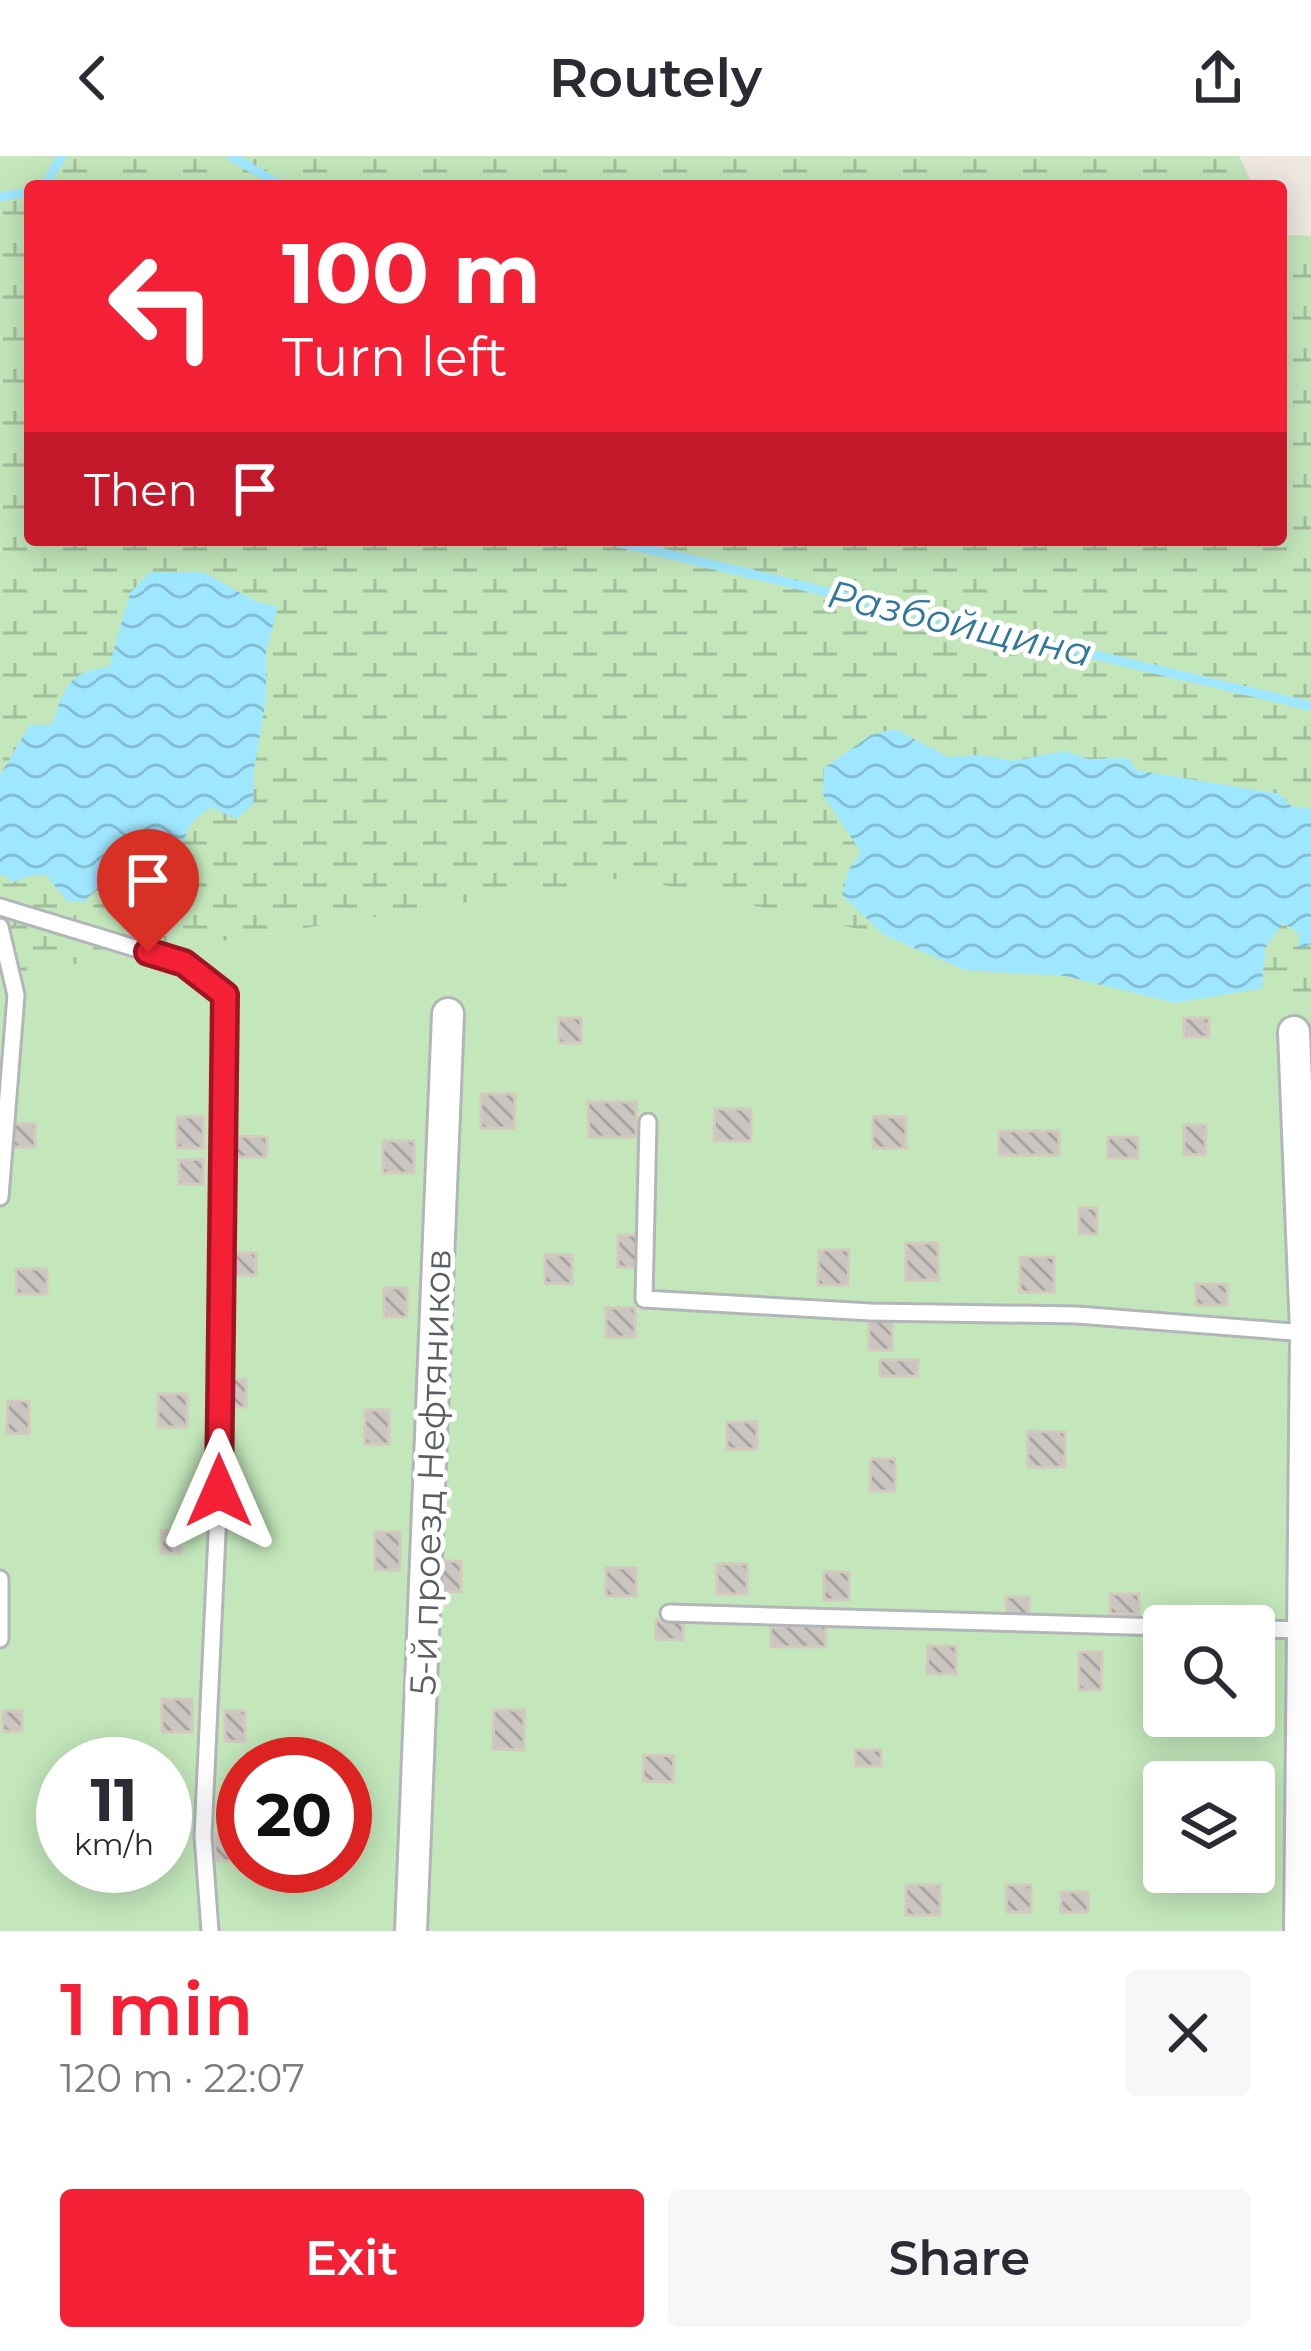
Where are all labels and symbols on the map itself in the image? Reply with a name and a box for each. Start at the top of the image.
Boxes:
water label: Разбойщина [823,569,1097,677]
pin [97,829,199,952]
street label: 5-й проезд Нефтяников [400,1248,460,1696]
position arrow [156,1428,282,1554]
speed limit sign: 20 [216,1737,372,1893]

